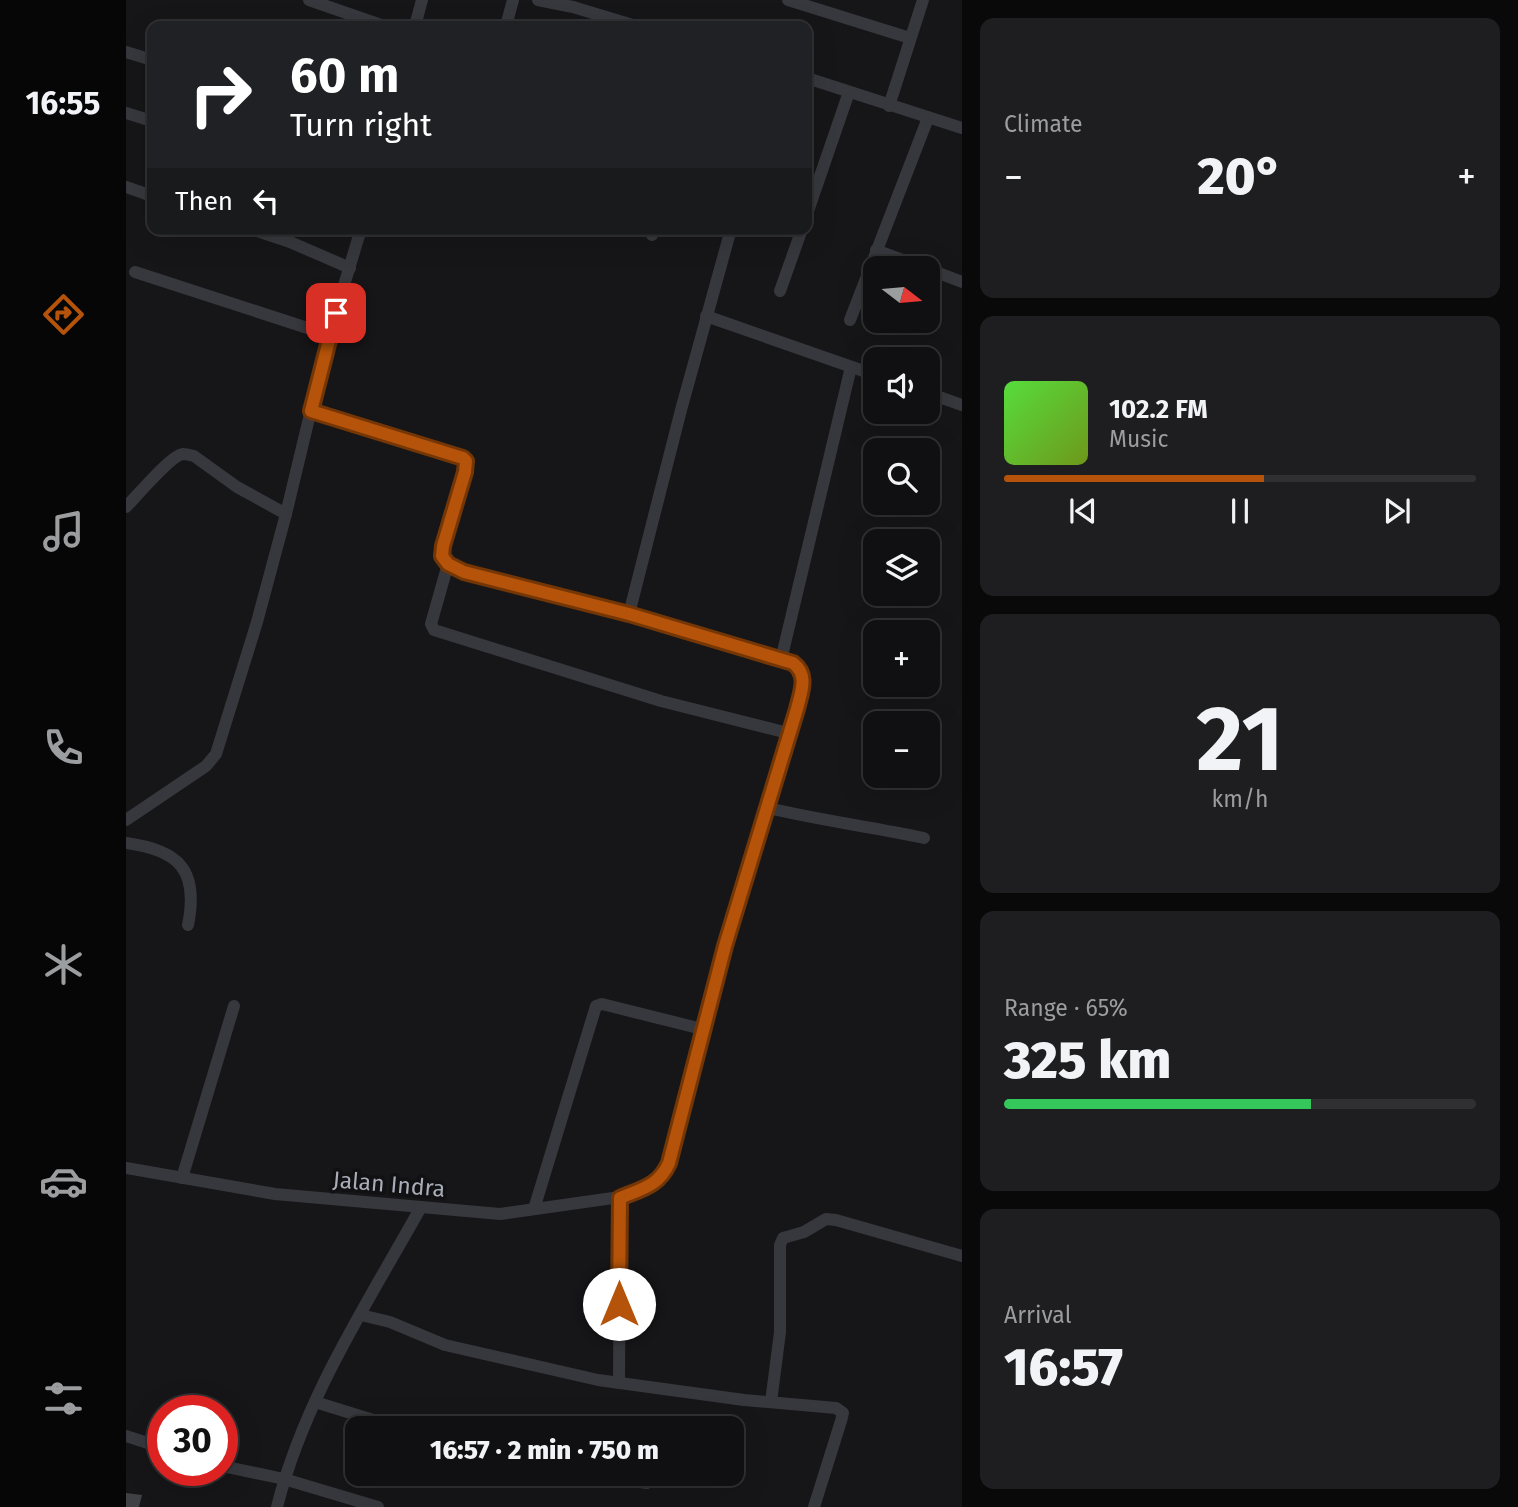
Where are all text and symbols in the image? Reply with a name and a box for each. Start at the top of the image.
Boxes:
text: 60 m [290,46,399,105]
icon: right [175,49,266,140]
text: 16:55 [26,84,100,122]
text: Turn right [290,106,432,144]
text: Climate [1004,110,1083,138]
text: 20° [1197,145,1283,208]
text: − [1004,154,1023,200]
text: + [1457,154,1476,200]
icon: left [247,182,285,220]
text: Then [175,186,233,217]
north arrow [863,256,940,332]
map controls [863,256,940,788]
pin [306,283,366,343]
icon: directions [39,290,88,339]
icon: arrive [317,294,355,332]
button: sound [863,347,940,424]
text: 102.2 FM [1109,394,1208,425]
text: Music [1109,425,1169,453]
button: search [863,438,940,515]
icon: previous [1064,492,1102,530]
icon: pause [1221,492,1259,530]
icon: next [1378,492,1416,530]
icon: music [39,507,88,556]
button: layers [863,529,940,606]
button: + [863,620,940,697]
text: 21 [1196,685,1284,794]
button: − [863,711,940,788]
icon: phone [39,723,88,772]
text: km/h [1212,785,1268,813]
icon: climate [39,940,88,989]
text: Range · 65% [1004,994,1128,1022]
text: 325 km [1004,1029,1171,1092]
icon: car [39,1157,88,1206]
street label: Jalan Indra [332,1165,446,1203]
position arrow [582,1267,656,1341]
text: Arrival [1004,1301,1071,1329]
text: 16:57 [1004,1336,1123,1399]
icon: filters [39,1374,88,1423]
speed limit sign: 30 [147,1395,238,1486]
text: 16:57 · 2 min · 750 m [430,1435,659,1466]

